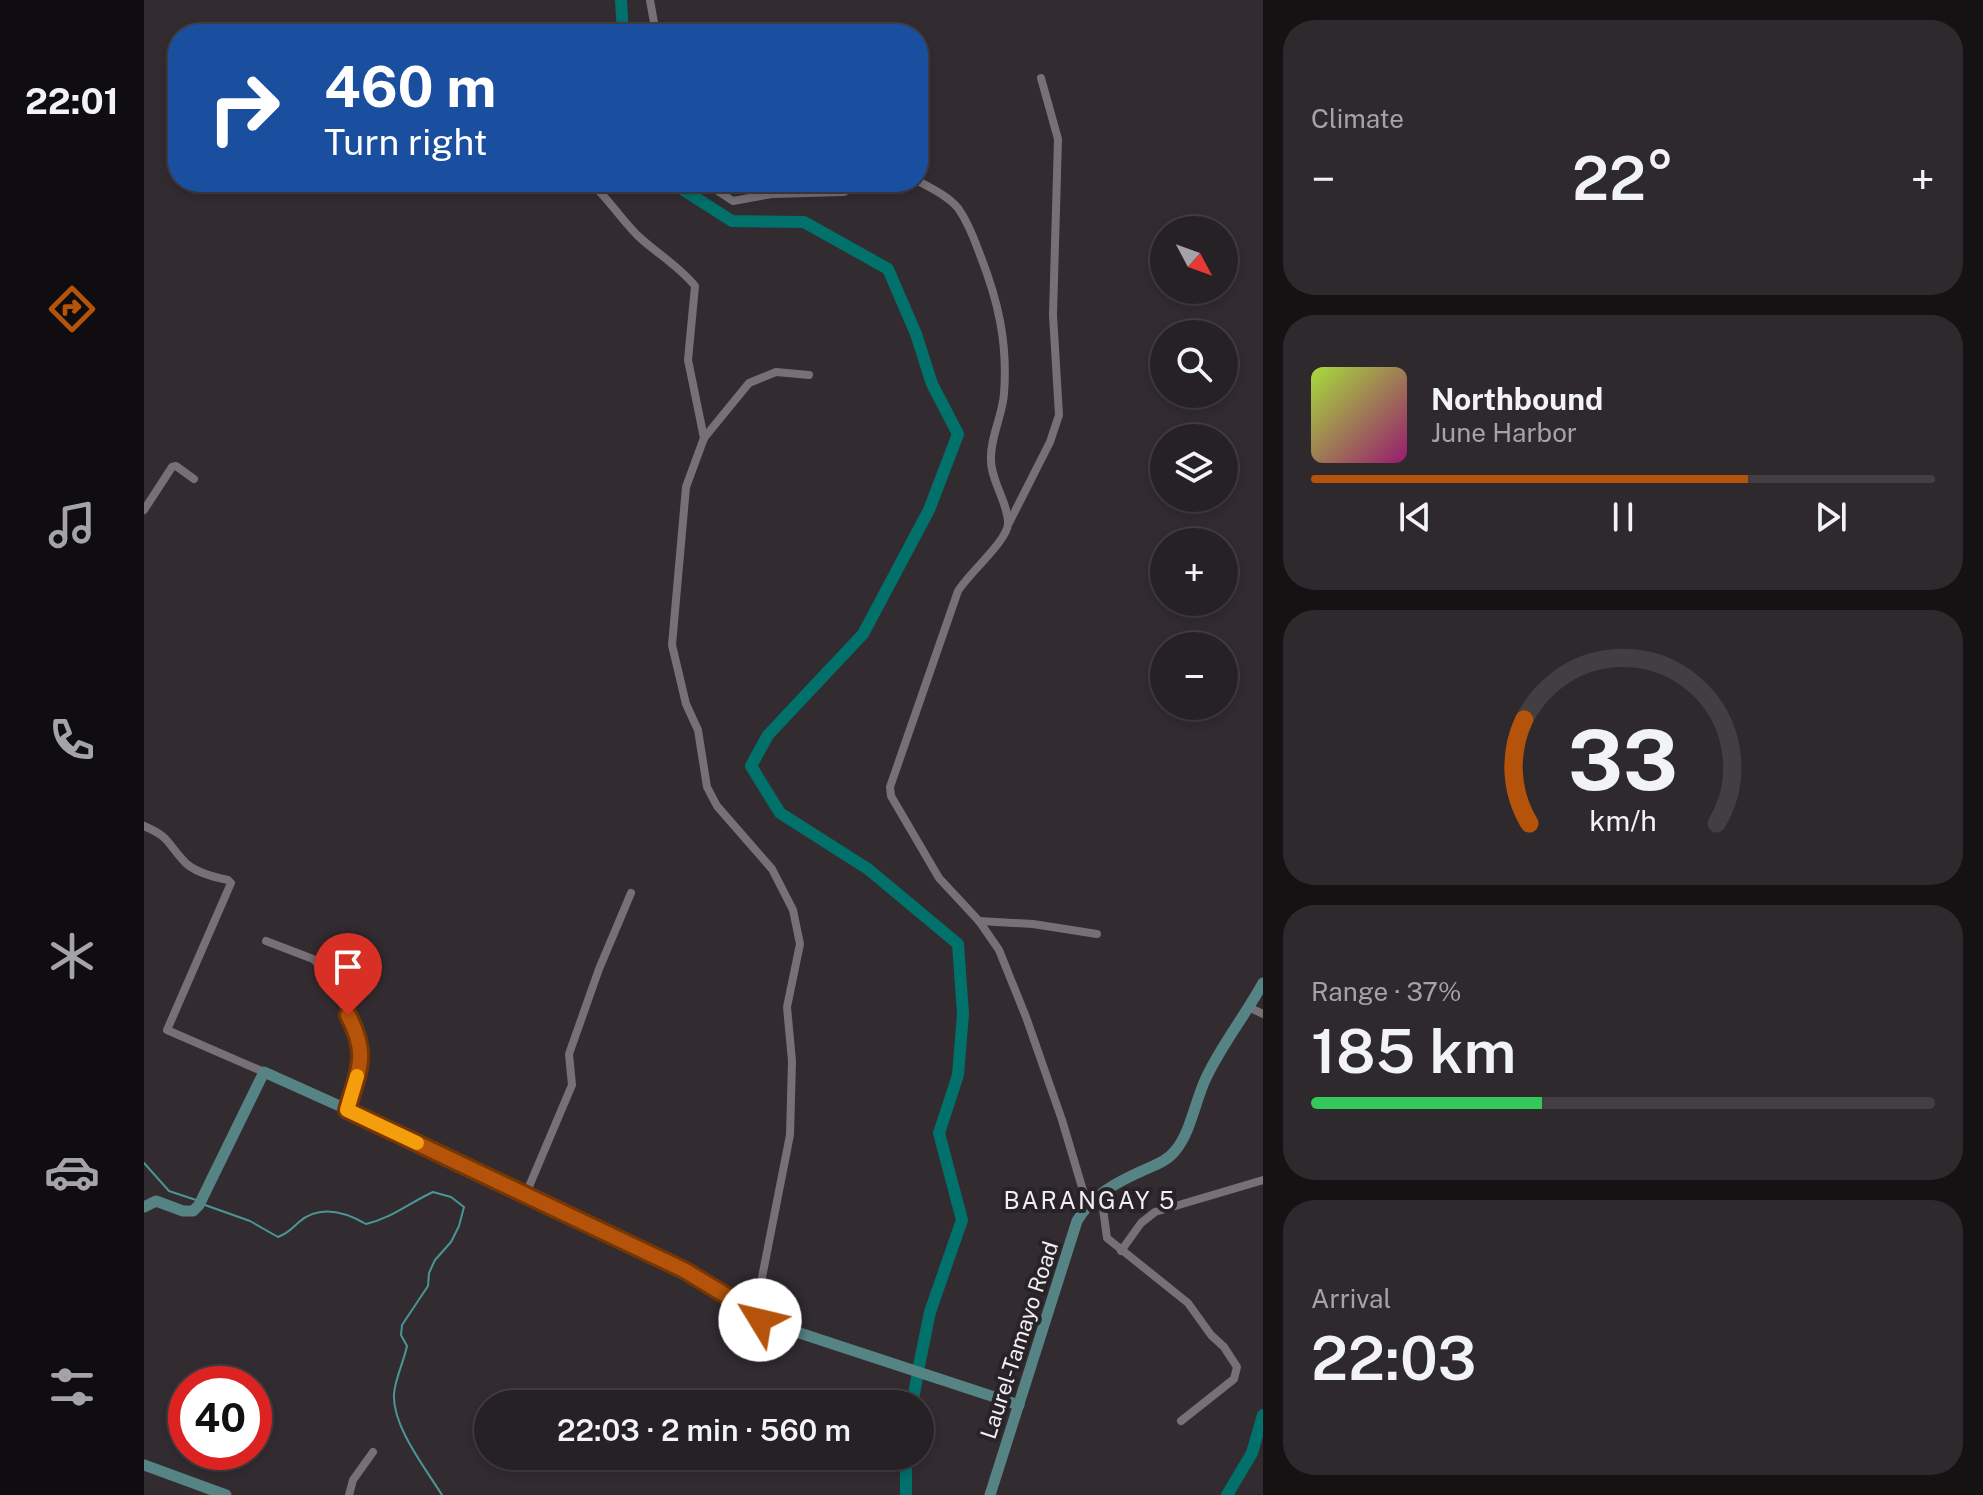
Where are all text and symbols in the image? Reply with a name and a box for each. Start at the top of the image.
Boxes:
text: 460 m [324,54,496,120]
icon: right [192,56,296,160]
text: 22:01 [25,80,119,122]
text: Climate [1311,103,1404,134]
text: Turn right [324,121,487,163]
text: 22° [1572,143,1674,214]
text: − [1311,153,1335,205]
text: + [1911,153,1935,205]
north arrow [1150,216,1238,304]
map controls [1150,216,1238,720]
icon: directions [44,281,100,337]
button: search [1150,320,1238,408]
text: Northbound [1431,381,1603,417]
text: June Harbor [1431,417,1577,448]
button: layers [1150,424,1238,512]
icon: previous [1393,495,1437,539]
icon: pause [1601,495,1645,539]
icon: next [1809,495,1853,539]
icon: music [44,497,100,553]
button: + [1150,528,1238,616]
button: − [1150,632,1238,720]
text: 33 [1568,710,1678,808]
icon: phone [44,712,100,768]
text: km/h [1589,804,1657,837]
icon: climate [44,928,100,984]
pin [314,933,382,1015]
icon: arrive [326,945,370,989]
text: Range · 37% [1311,976,1461,1007]
text: 185 km [1311,1016,1516,1087]
icon: car [44,1144,100,1200]
district label: BARANGAY 5 [1004,1186,1176,1214]
street label: Laurel-Tamayo Road [975,1238,1063,1442]
position arrow [718,1278,802,1362]
text: Arrival [1311,1283,1391,1314]
text: 22:03 [1311,1323,1477,1394]
icon: filters [44,1359,100,1415]
speed limit sign: 40 [168,1366,272,1470]
text: 22:03 · 2 min · 560 m [557,1412,851,1448]

